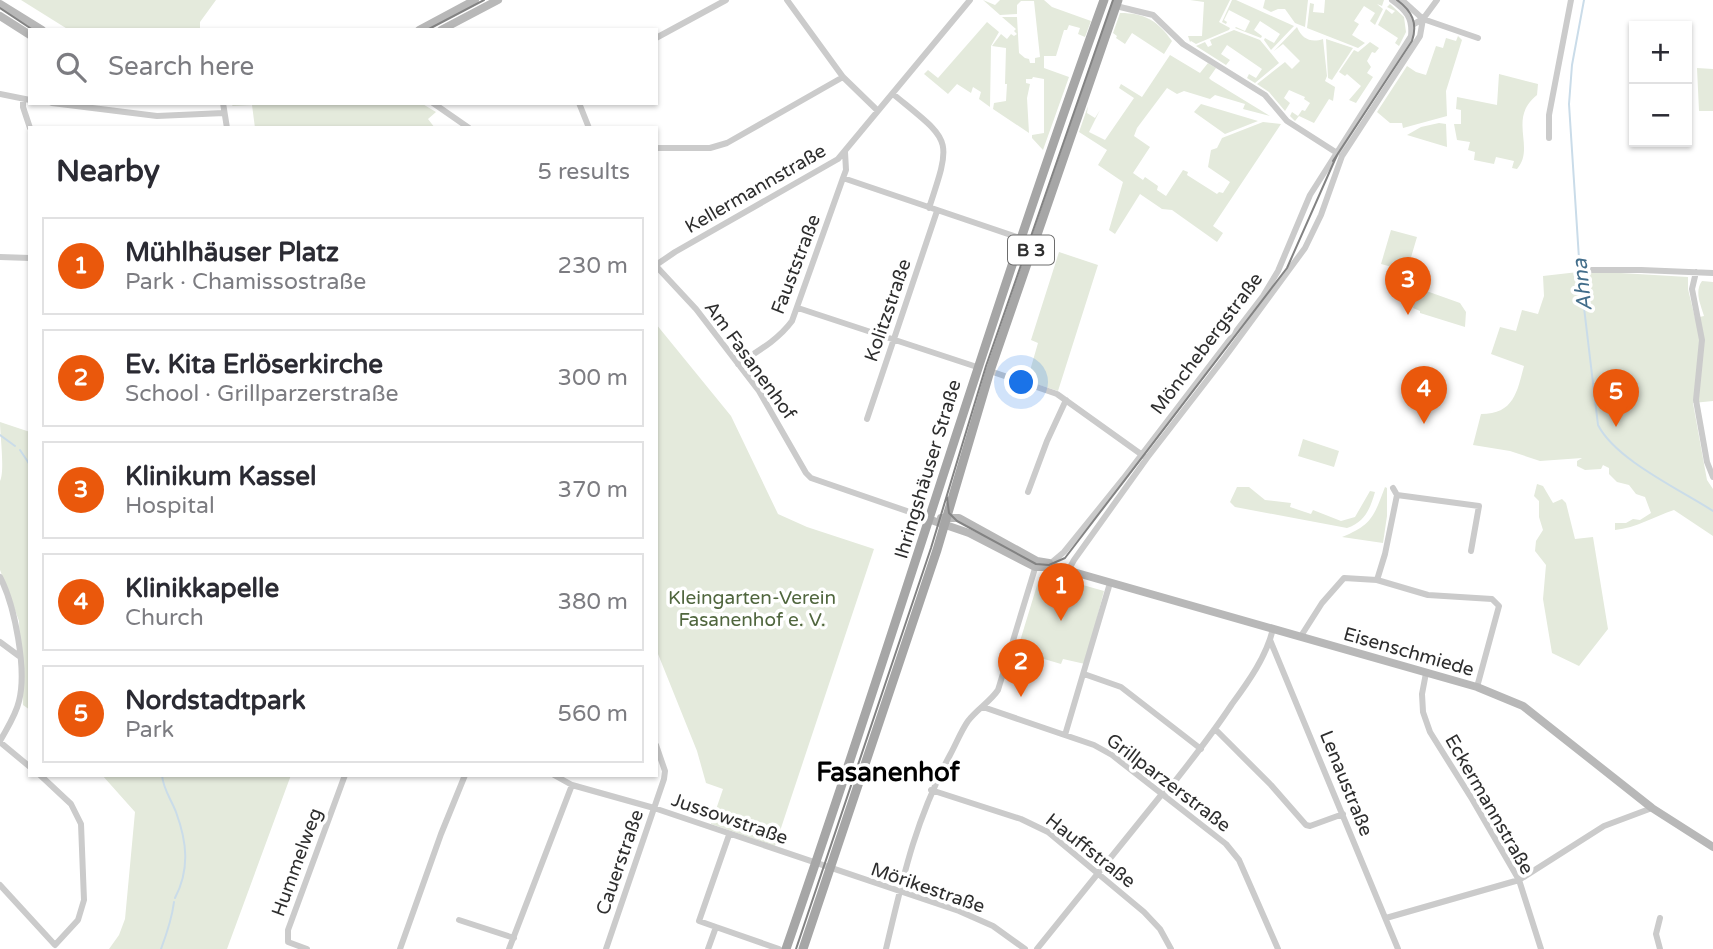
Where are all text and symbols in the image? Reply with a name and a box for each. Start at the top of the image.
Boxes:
map controls [1629,21,1692,147]
button: + [1629,21,1692,84]
search box [28,28,658,105]
icon: search [52,48,90,86]
text: Search here [108,51,254,82]
button: − [1629,84,1692,147]
street label: Kellermannstraße [681,140,830,238]
text: Nearby [56,153,160,190]
text: 5 results [537,158,630,186]
street label: Fauststraße [767,211,825,317]
road number: B 3 [1008,236,1054,264]
text: Mühlhäuser Platz [125,237,339,268]
text: 1 [74,252,88,280]
text: 230 m [558,252,628,280]
street label: Kolitzstraße [860,256,916,365]
water label: Ahna [1567,256,1598,313]
pin: 3 [1385,257,1431,315]
text: Park · Chamissostraße [125,268,366,296]
street label: Mönchebergstraße [1146,268,1267,419]
street label: Am Fasanenhof [700,297,801,425]
text: Ev. Kita Erlöserkirche [125,349,383,380]
text: 2 [74,364,88,392]
text: 300 m [558,364,628,392]
your location [1004,365,1038,399]
pin: 4 [1401,366,1447,424]
pin: 5 [1593,369,1639,427]
street label: Ihringshäuser Straße [890,377,966,562]
text: School · Grillparzerstraße [125,380,398,408]
text: Klinikum Kassel [125,461,317,492]
text: 3 [74,476,88,504]
text: 370 m [558,476,628,504]
text: Hospital [125,492,215,520]
pin: 1 [1038,563,1084,621]
text: Klinikkapelle [125,573,279,604]
park label: Kleingarten-Verein Fasanenhof e. V. [668,587,836,631]
text: 4 [74,588,88,616]
text: 380 m [558,588,628,616]
text: Church [125,604,204,632]
street label: Eisenschmiede [1341,623,1477,681]
pin: 2 [998,639,1044,697]
text: Nordstadtpark [125,685,306,716]
text: 5 [74,700,88,728]
text: 560 m [558,700,628,728]
text: Park [125,716,174,744]
street label: Lenaustraße [1315,727,1377,839]
street label: Grillparzerstraße [1102,729,1235,837]
street label: Eckermannstraße [1440,731,1538,878]
district label: Fasanenhof [816,757,961,788]
street label: Jussowstraße [669,789,791,849]
street label: Hummelweg [267,805,327,920]
street label: Cauerstraße [592,807,648,918]
street label: Hauffstraße [1041,809,1140,893]
street label: Mörikestraße [868,858,988,918]

